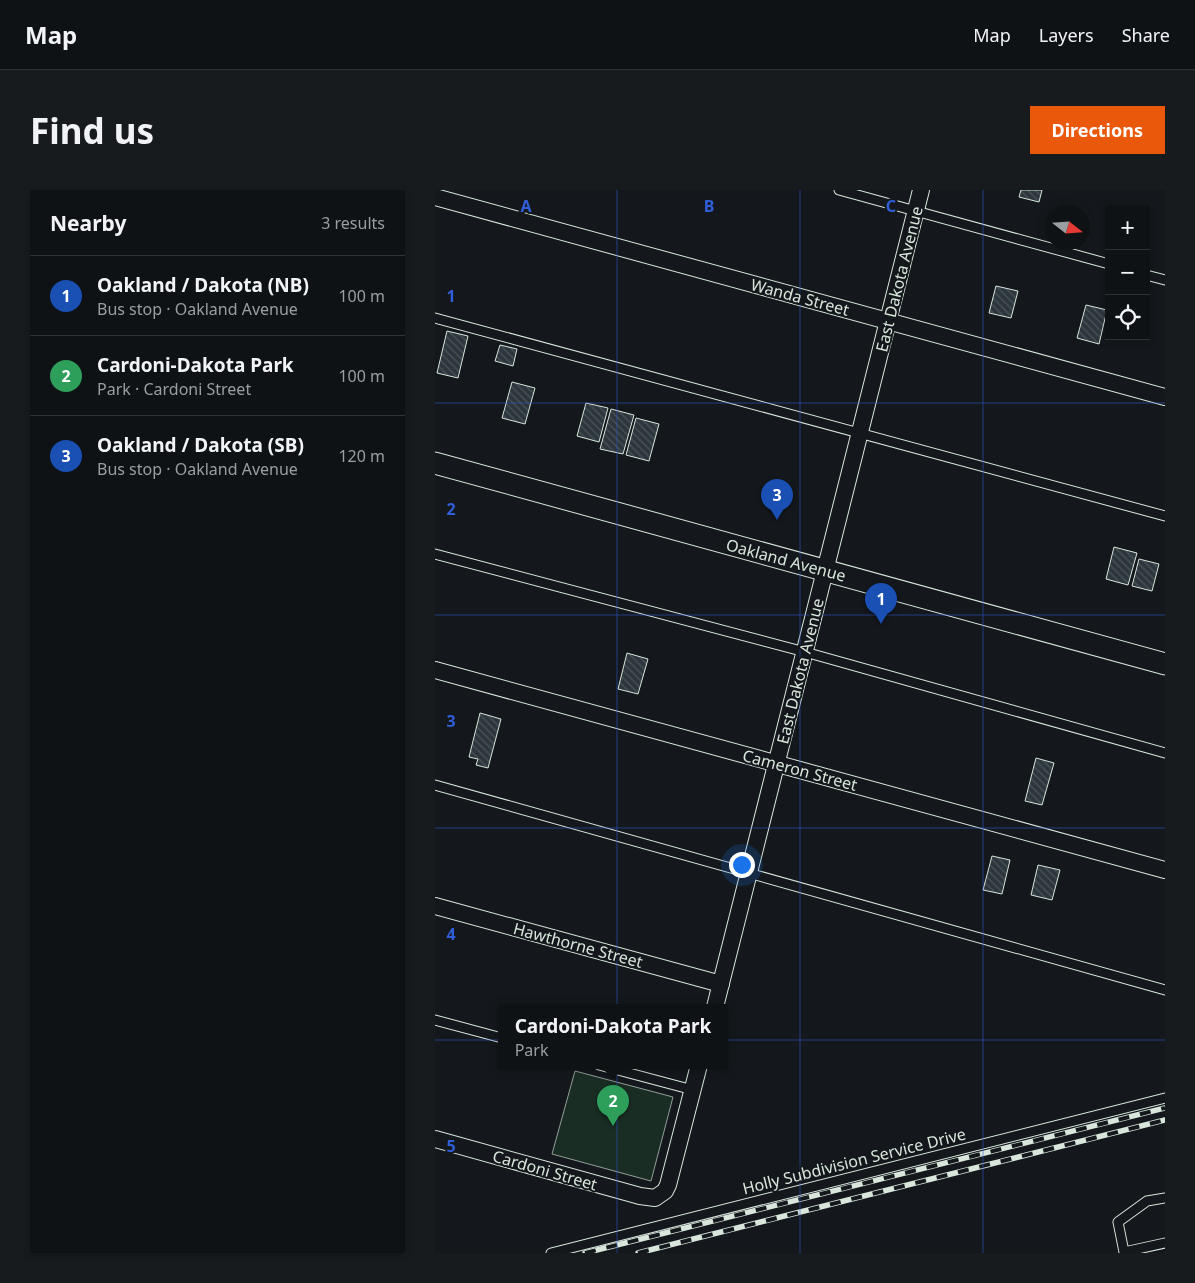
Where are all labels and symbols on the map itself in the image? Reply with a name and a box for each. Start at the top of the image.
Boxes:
text: A [520,195,532,217]
text: B [704,195,714,217]
text: C [886,195,896,217]
street label: East Dakota Avenue [870,204,928,354]
north arrow [1045,205,1090,250]
street label: Wanda Street [748,273,852,321]
text: 1 [446,285,456,307]
pin: 3 [761,479,793,520]
text: 2 [446,498,456,520]
street label: Oakland Avenue [724,533,848,587]
pin: 1 [865,583,897,624]
street label: East Dakota Avenue [771,596,829,746]
text: 3 [446,710,456,732]
street label: Cameron Street [740,744,860,796]
your location [729,852,755,878]
street label: Hawthorne Street [511,917,645,973]
text: 4 [446,923,456,945]
pin: 2 [597,1085,629,1126]
street label: Holly Subdivision Service Drive [740,1123,968,1199]
text: 5 [446,1135,456,1157]
street label: Cardoni Street [490,1145,600,1195]

